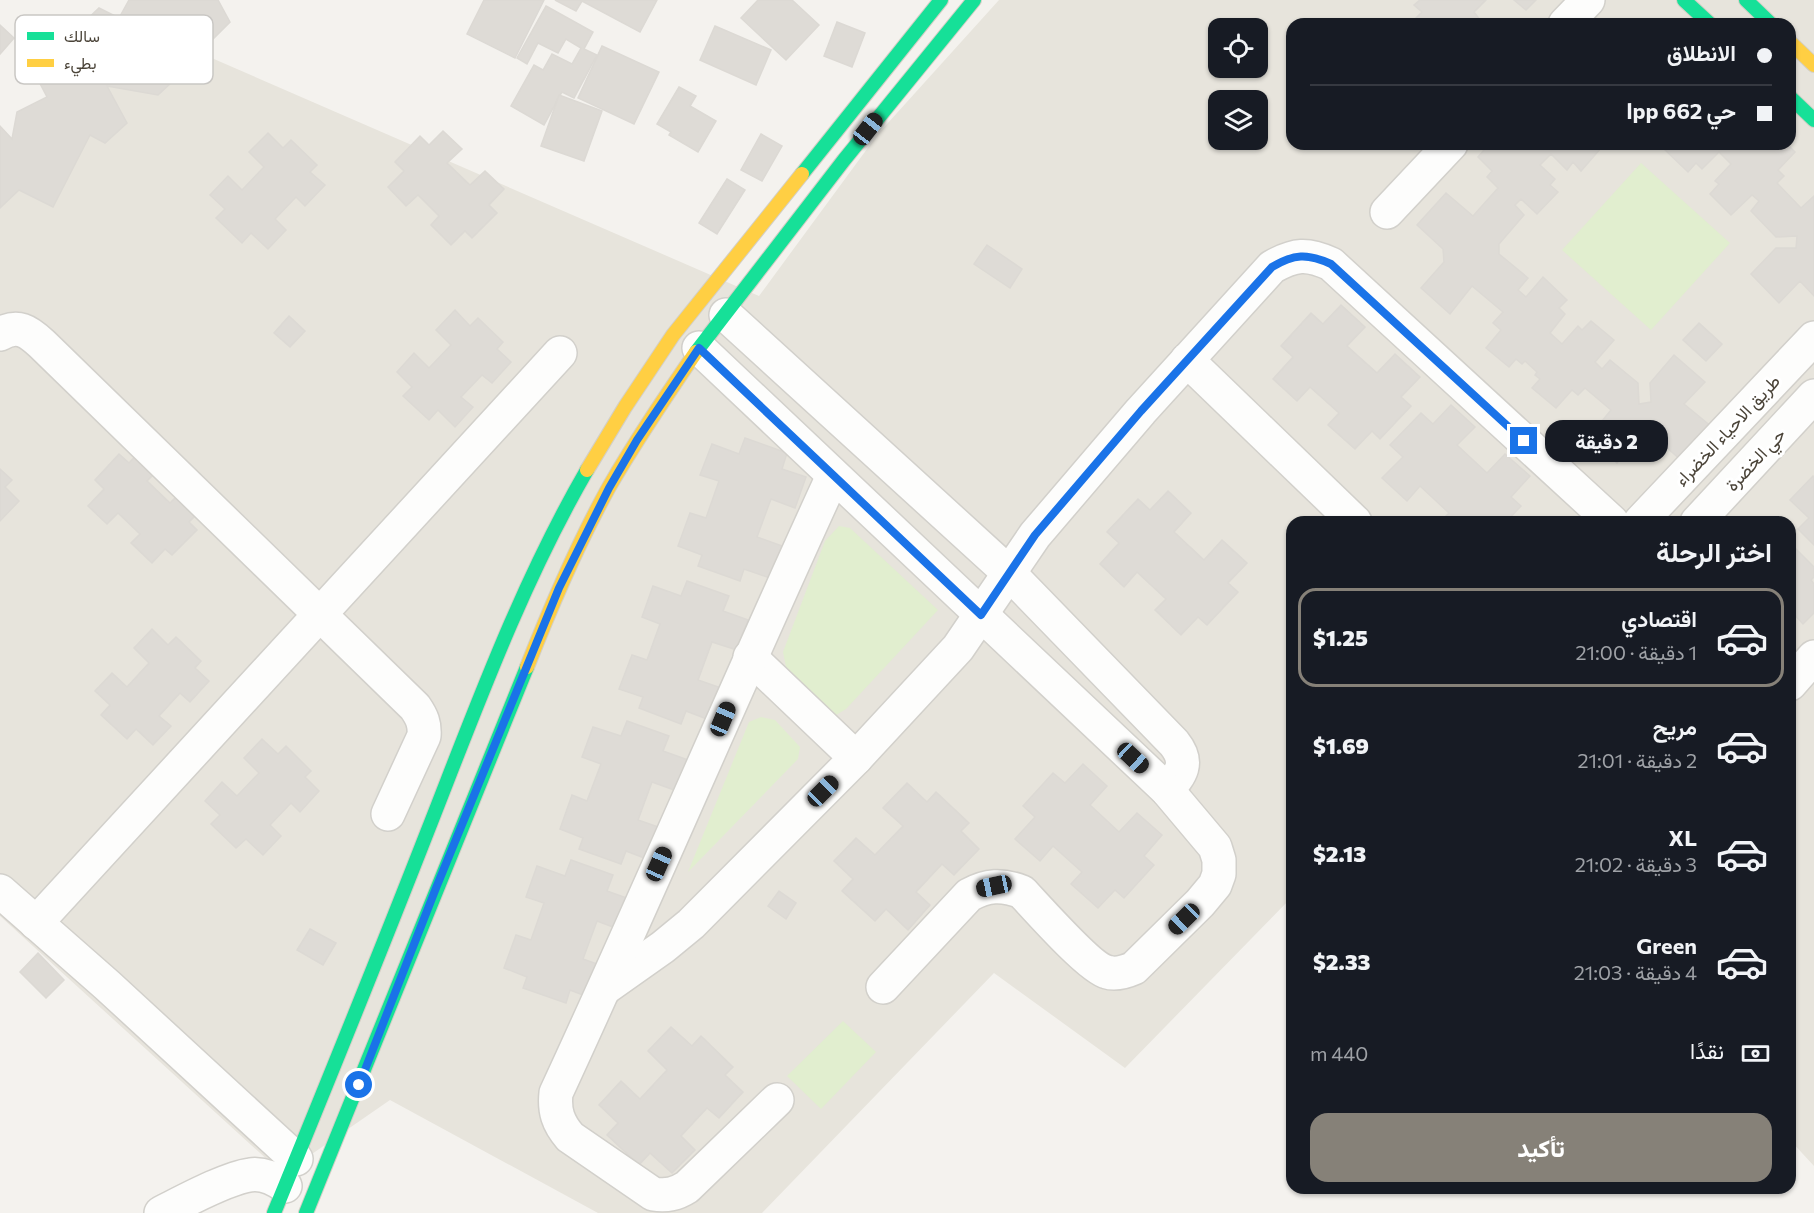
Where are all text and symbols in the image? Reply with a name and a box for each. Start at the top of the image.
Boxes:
legend [15,15,213,84]
map controls [1208,18,1268,150]
button: locate [1208,18,1268,78]
text: سالك [64,26,100,45]
text: الانطلاق [1667,39,1736,66]
text: بطيء [64,53,96,77]
button: layers [1208,90,1268,150]
text: حي lpp 662 [1627,97,1736,124]
car [850,109,886,149]
street label: طريق الاحياء الخضراء [1670,370,1785,491]
callout: 2 دقيقة [1545,420,1668,462]
street label: حي الخضرة [1720,423,1793,499]
route end [1510,427,1537,454]
text: 2 دقيقة [1575,429,1638,453]
text: اختر الرحلة [1656,535,1772,568]
text: اقتصادي [1621,605,1697,632]
icon: car [1715,611,1769,665]
text: $1.25 [1313,624,1368,651]
text: 1 دقيقة · 21:00 [1575,640,1697,664]
car [708,699,738,739]
text: مريح [1653,713,1697,740]
icon: car [1715,719,1769,773]
text: $1.69 [1313,732,1369,759]
car [1114,739,1152,777]
text: 2 دقيقة · 21:01 [1577,748,1697,772]
car [804,772,842,810]
text: XL [1669,824,1697,851]
icon: car [1715,827,1769,881]
text: $2.13 [1313,840,1366,867]
car [643,844,675,884]
text: 3 دقيقة · 21:02 [1575,852,1697,876]
car [975,873,1013,899]
car [1165,900,1203,938]
text: Green [1636,932,1697,959]
icon: car [1715,935,1769,989]
text: $2.33 [1313,948,1370,975]
text: 4 دقيقة · 21:03 [1574,960,1697,984]
text: نقدًا [1690,1037,1724,1064]
icon: cash [1739,1037,1772,1070]
text: 440 m [1310,1041,1368,1065]
route start [345,1071,372,1098]
button: تأكيد [1310,1113,1772,1182]

